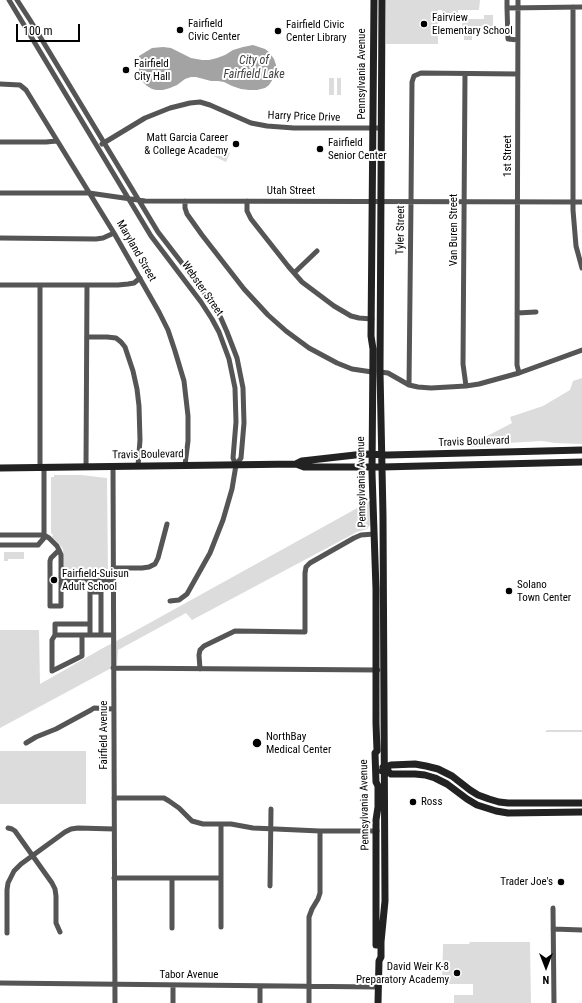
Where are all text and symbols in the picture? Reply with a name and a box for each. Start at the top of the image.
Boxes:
place label: Fairview Elementary School [432,11,513,37]
scale bar [18,16,82,42]
place label: Fairfield Civic Center [188,17,240,43]
place label: Fairfield Civic Center Library [286,18,347,44]
marker: Fairview Elementary School [419,19,429,29]
text: 100 m [23,24,53,38]
marker: Fairfield Civic Center [175,25,185,35]
marker: Fairfield Civic Center Library [273,26,283,36]
street label: Pennsylvania Avenue [355,28,369,120]
water label: City of Fairfield Lake [223,54,285,82]
place label: Fairfield City Hall [134,57,170,83]
marker: Fairfield City Hall [121,65,131,75]
street label: Harry Price Drive [267,109,341,125]
place label: Matt Garcia Career & College Academy [144,131,228,157]
street label: 1st Street [501,135,515,177]
place label: Fairfield Senior Center [328,136,387,162]
marker: Matt Garcia Career & College Academy [231,139,241,149]
marker: Fairfield Senior Center [315,144,325,154]
street label: Utah Street [267,184,315,198]
street label: Van Buren Street [447,194,461,266]
street label: Tyler Street [394,205,408,255]
street label: Maryland Street [113,218,159,284]
street label: Webster Street [178,259,226,319]
street label: Travis Boulevard [438,434,510,450]
street label: Pennsylvania Avenue [355,436,369,528]
street label: Travis Boulevard [112,448,184,462]
place label: Fairfield-Suisun Adult School [62,567,129,593]
marker: Fairfield-Suisun Adult School [49,575,59,585]
place label: Solano Town Center [517,578,571,604]
marker: Solano Town Center [504,586,514,596]
street label: Fairfield Avenue [97,701,111,769]
place label: NorthBay Medical Center [266,730,331,756]
marker: NorthBay Medical Center [251,737,263,749]
street label: Pennsylvania Avenue [358,759,372,851]
place label: Ross [421,795,442,809]
marker: Ross [408,797,418,807]
place label: Trader Joe's [500,875,553,889]
marker: Trader Joe's [556,877,566,887]
north arrow [526,947,566,987]
place label: David Weir K-8 Preparatory Academy [356,960,449,986]
street label: Tabor Avenue [160,968,218,982]
marker: David Weir K-8 Preparatory Academy [452,968,462,978]
text: N [543,973,549,986]

